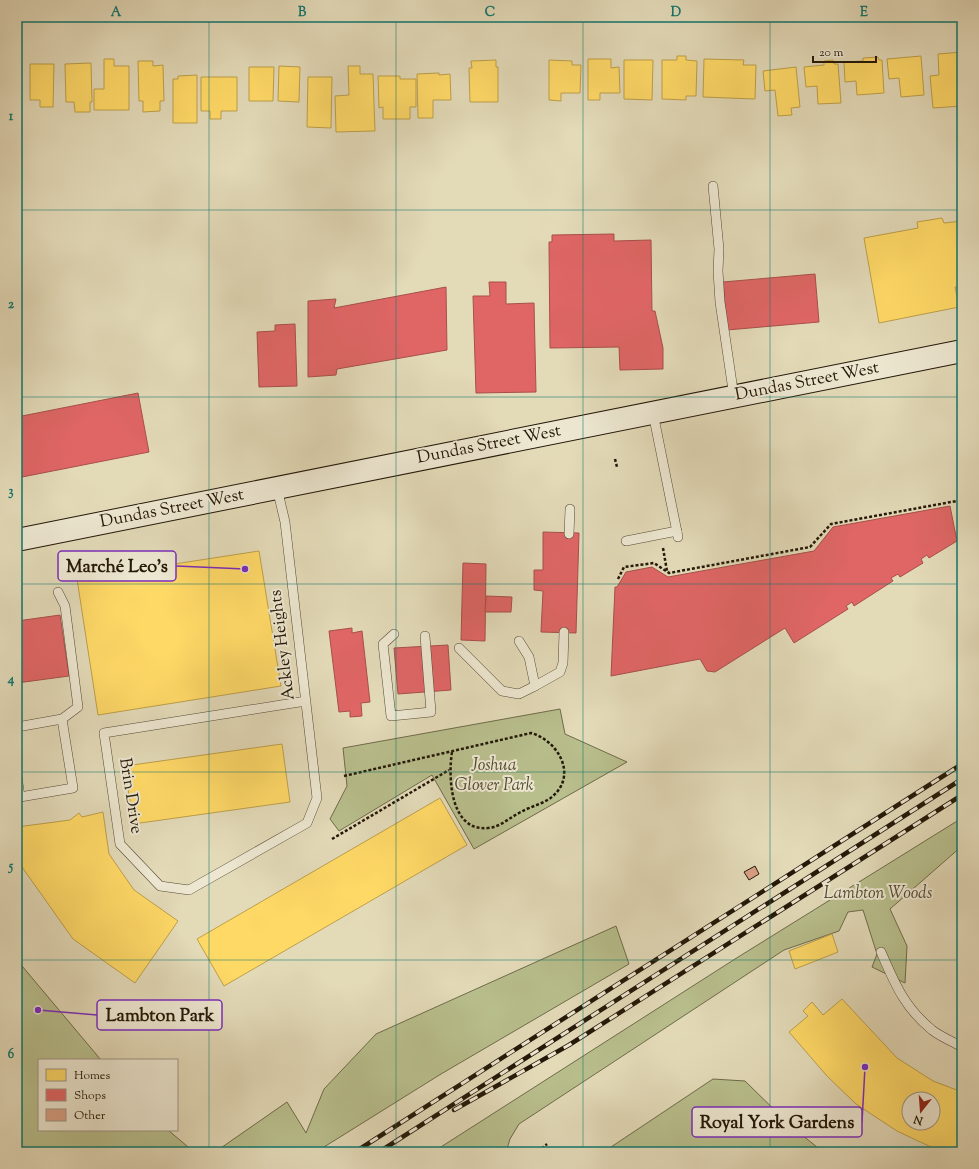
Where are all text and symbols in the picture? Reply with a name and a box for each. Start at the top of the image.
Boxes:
text: A [111,4,122,22]
text: B [298,4,307,22]
text: C [485,4,495,22]
text: D [671,4,681,22]
text: E [860,4,868,22]
scale bar [813,38,876,64]
text: 20 m [819,44,844,62]
text: 1 [9,108,14,126]
text: 2 [8,296,15,314]
street label: Dundas Street West [733,356,881,408]
street label: Dundas Street West [415,419,563,471]
text: 3 [8,483,14,501]
street label: Dundas Street West [98,483,246,535]
callout: Marché Leo’s [58,551,176,581]
text: Marché Leo’s [66,555,168,581]
street label: Ackley Heights [264,588,302,701]
text: 4 [7,671,15,689]
park label: Joshua Glover Park [455,754,534,798]
street label: Brin Drive [112,756,148,836]
text: 5 [8,858,14,876]
park label: Lambton Woods [824,882,933,906]
callout: Lambton Park [97,1000,222,1030]
text: Lambton Park [106,1004,214,1030]
text: 6 [8,1046,15,1064]
legend [38,1059,178,1131]
text: Homes [74,1067,110,1085]
text: Shops [74,1087,106,1105]
north arrow [901,1091,941,1131]
text: Other [74,1107,106,1125]
callout: Royal York Gardens [692,1107,862,1137]
text: Royal York Gardens [700,1111,854,1137]
text: N [912,1111,926,1129]

